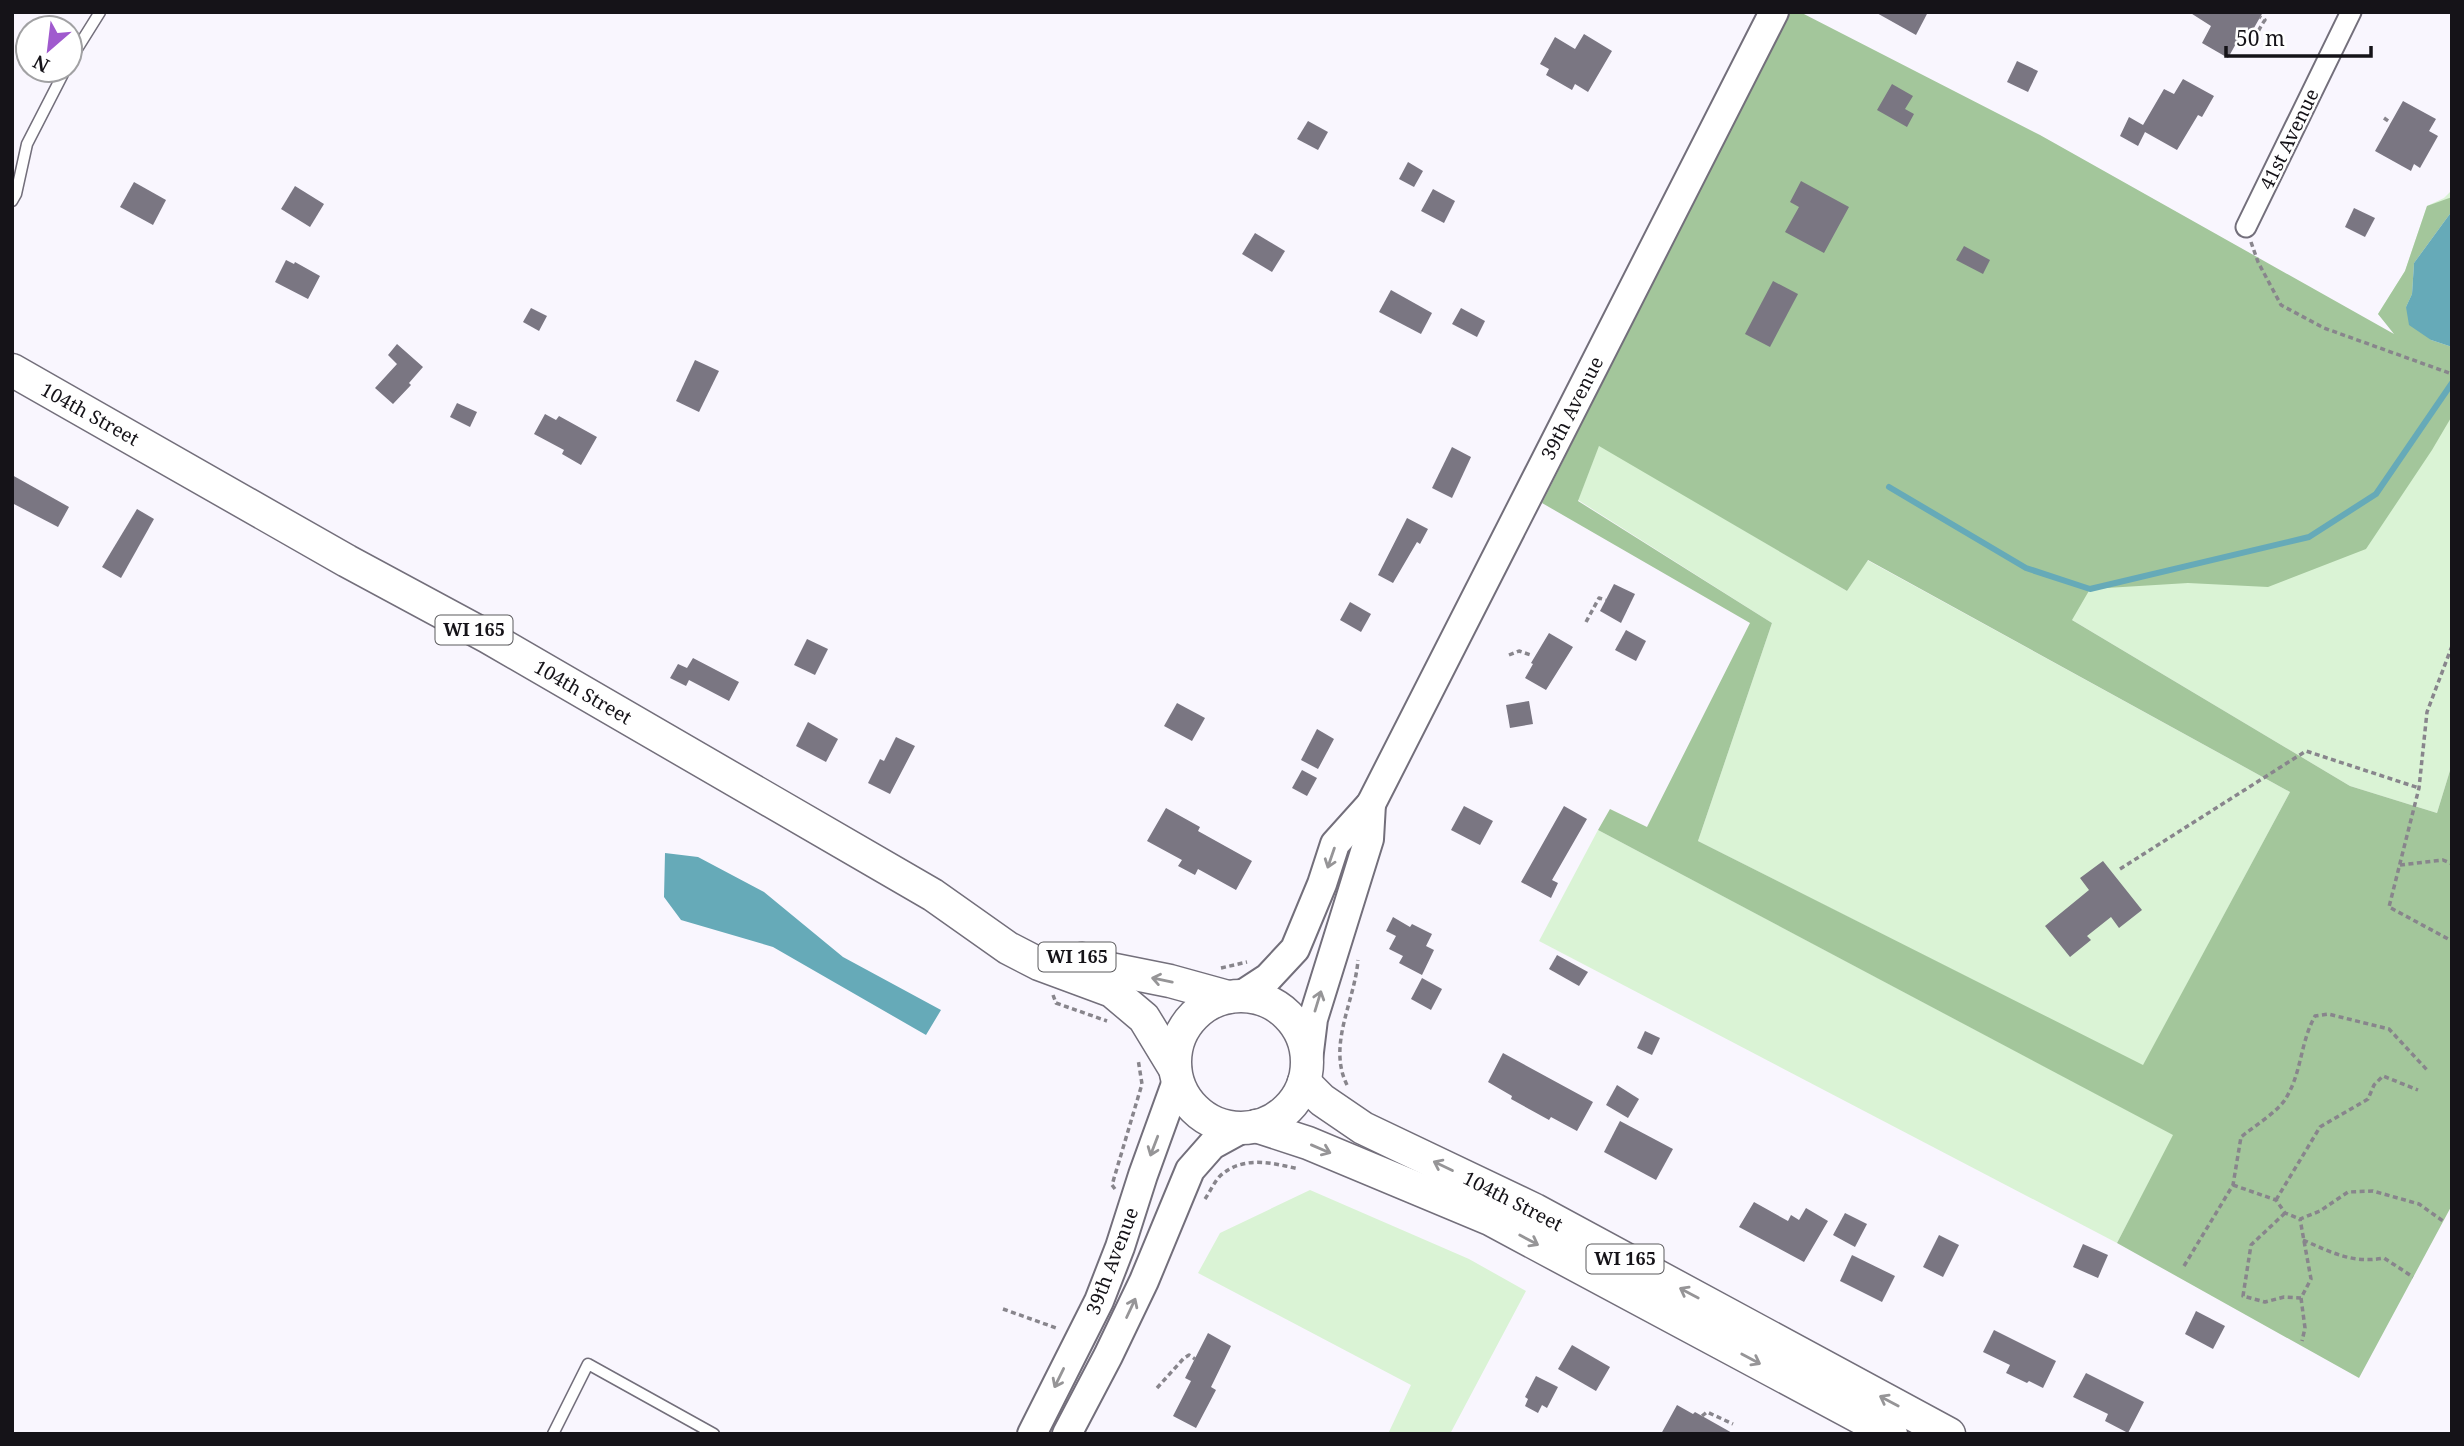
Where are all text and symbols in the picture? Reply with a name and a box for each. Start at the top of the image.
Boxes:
north arrow [14,14,84,84]
scale bar [2226,14,2371,58]
text: 50 m [2236,24,2285,52]
text: N [28,49,54,79]
street label: 41st Avenue [2253,84,2325,194]
street label: 39th Avenue [1535,352,1609,464]
street label: 104th Street [36,376,144,452]
road number: WI 165 [435,616,512,644]
street label: 104th Street [529,654,637,731]
one-way arrow [1324,846,1336,868]
road number: WI 165 [1038,942,1116,972]
one-way arrow [1151,972,1174,986]
one-way arrow [1313,991,1326,1013]
one-way arrow [1146,1134,1159,1156]
one-way arrow [1309,1143,1331,1156]
one-way arrow [1433,1159,1454,1172]
street label: 104th Street [1459,1165,1568,1237]
street label: 39th Avenue [1080,1204,1144,1318]
one-way arrow [1518,1234,1539,1247]
road number: WI 165 [1586,1244,1664,1274]
one-way arrow [1679,1286,1700,1299]
one-way arrow [1125,1298,1138,1319]
one-way arrow [1740,1352,1761,1366]
one-way arrow [1052,1368,1065,1389]
one-way arrow [1879,1394,1900,1407]

